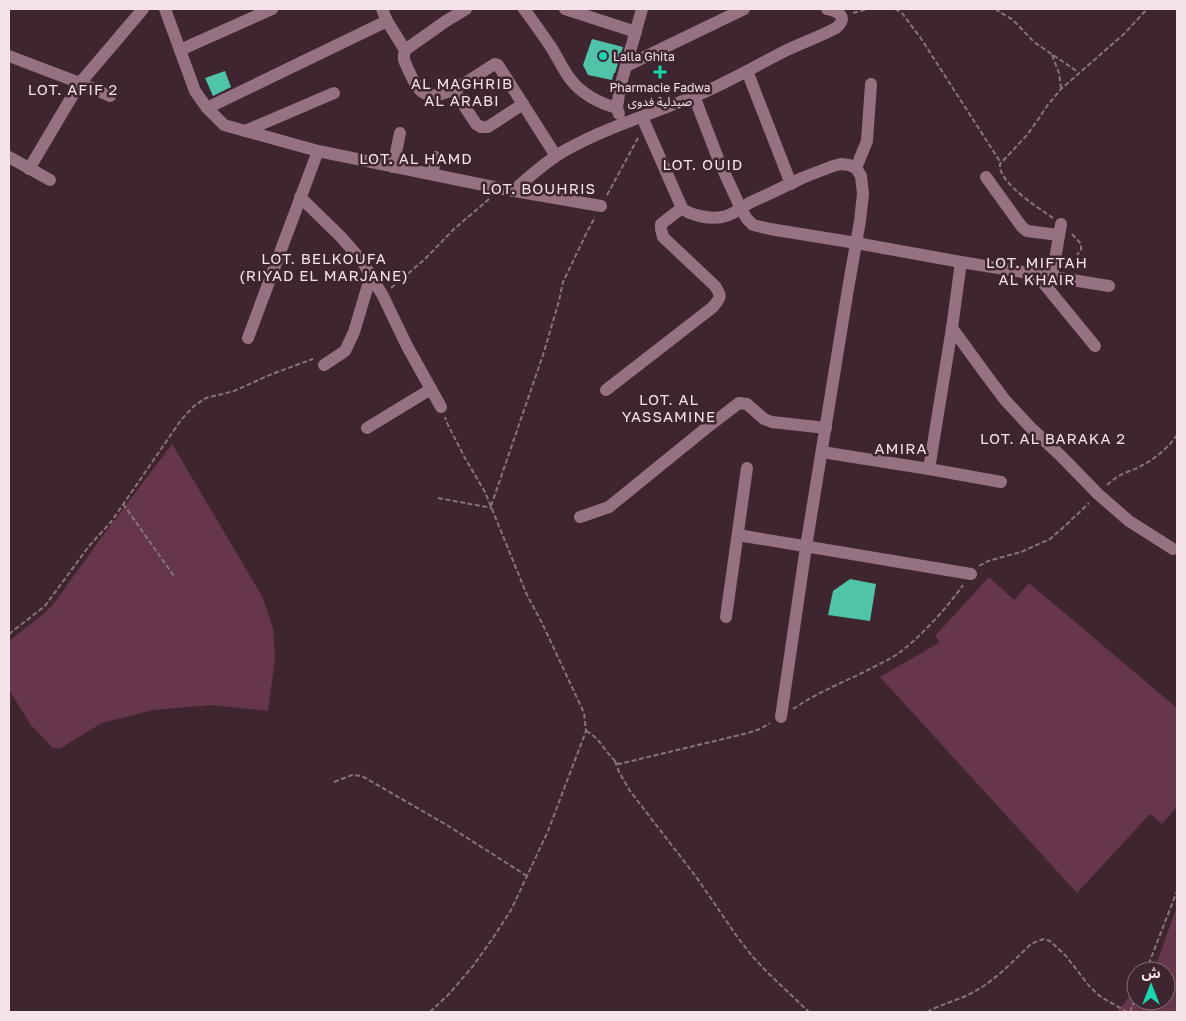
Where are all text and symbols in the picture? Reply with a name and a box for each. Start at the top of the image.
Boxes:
place label: Lalla Ghita [613,49,675,64]
marker: Lalla Ghita [597,50,609,62]
marker: Pharmacie Fadwa صيدلية فدوى [654,66,666,78]
district label: AL MAGHRIB AL ARABI [411,74,513,109]
district label: LOT. AFIF 2 [28,80,118,98]
place label: Pharmacie Fadwa صيدلية فدوى [609,80,711,109]
district label: LOT. AL HAMD [359,149,473,167]
district label: LOT. OUID [663,155,743,173]
district label: LOT. BOUHRIS [482,179,596,197]
district label: LOT. BELKOUFA (RIYAD EL MARJANE) [239,249,409,284]
district label: LOT. MIFTAH AL KHAIR [986,253,1088,288]
district label: LOT. AL YASSAMINE [622,390,716,425]
district label: LOT. AL BARAKA 2 [980,429,1126,447]
district label: AMIRA [875,439,927,457]
north arrow [1126,961,1176,1011]
text: ش [1141,964,1161,981]

